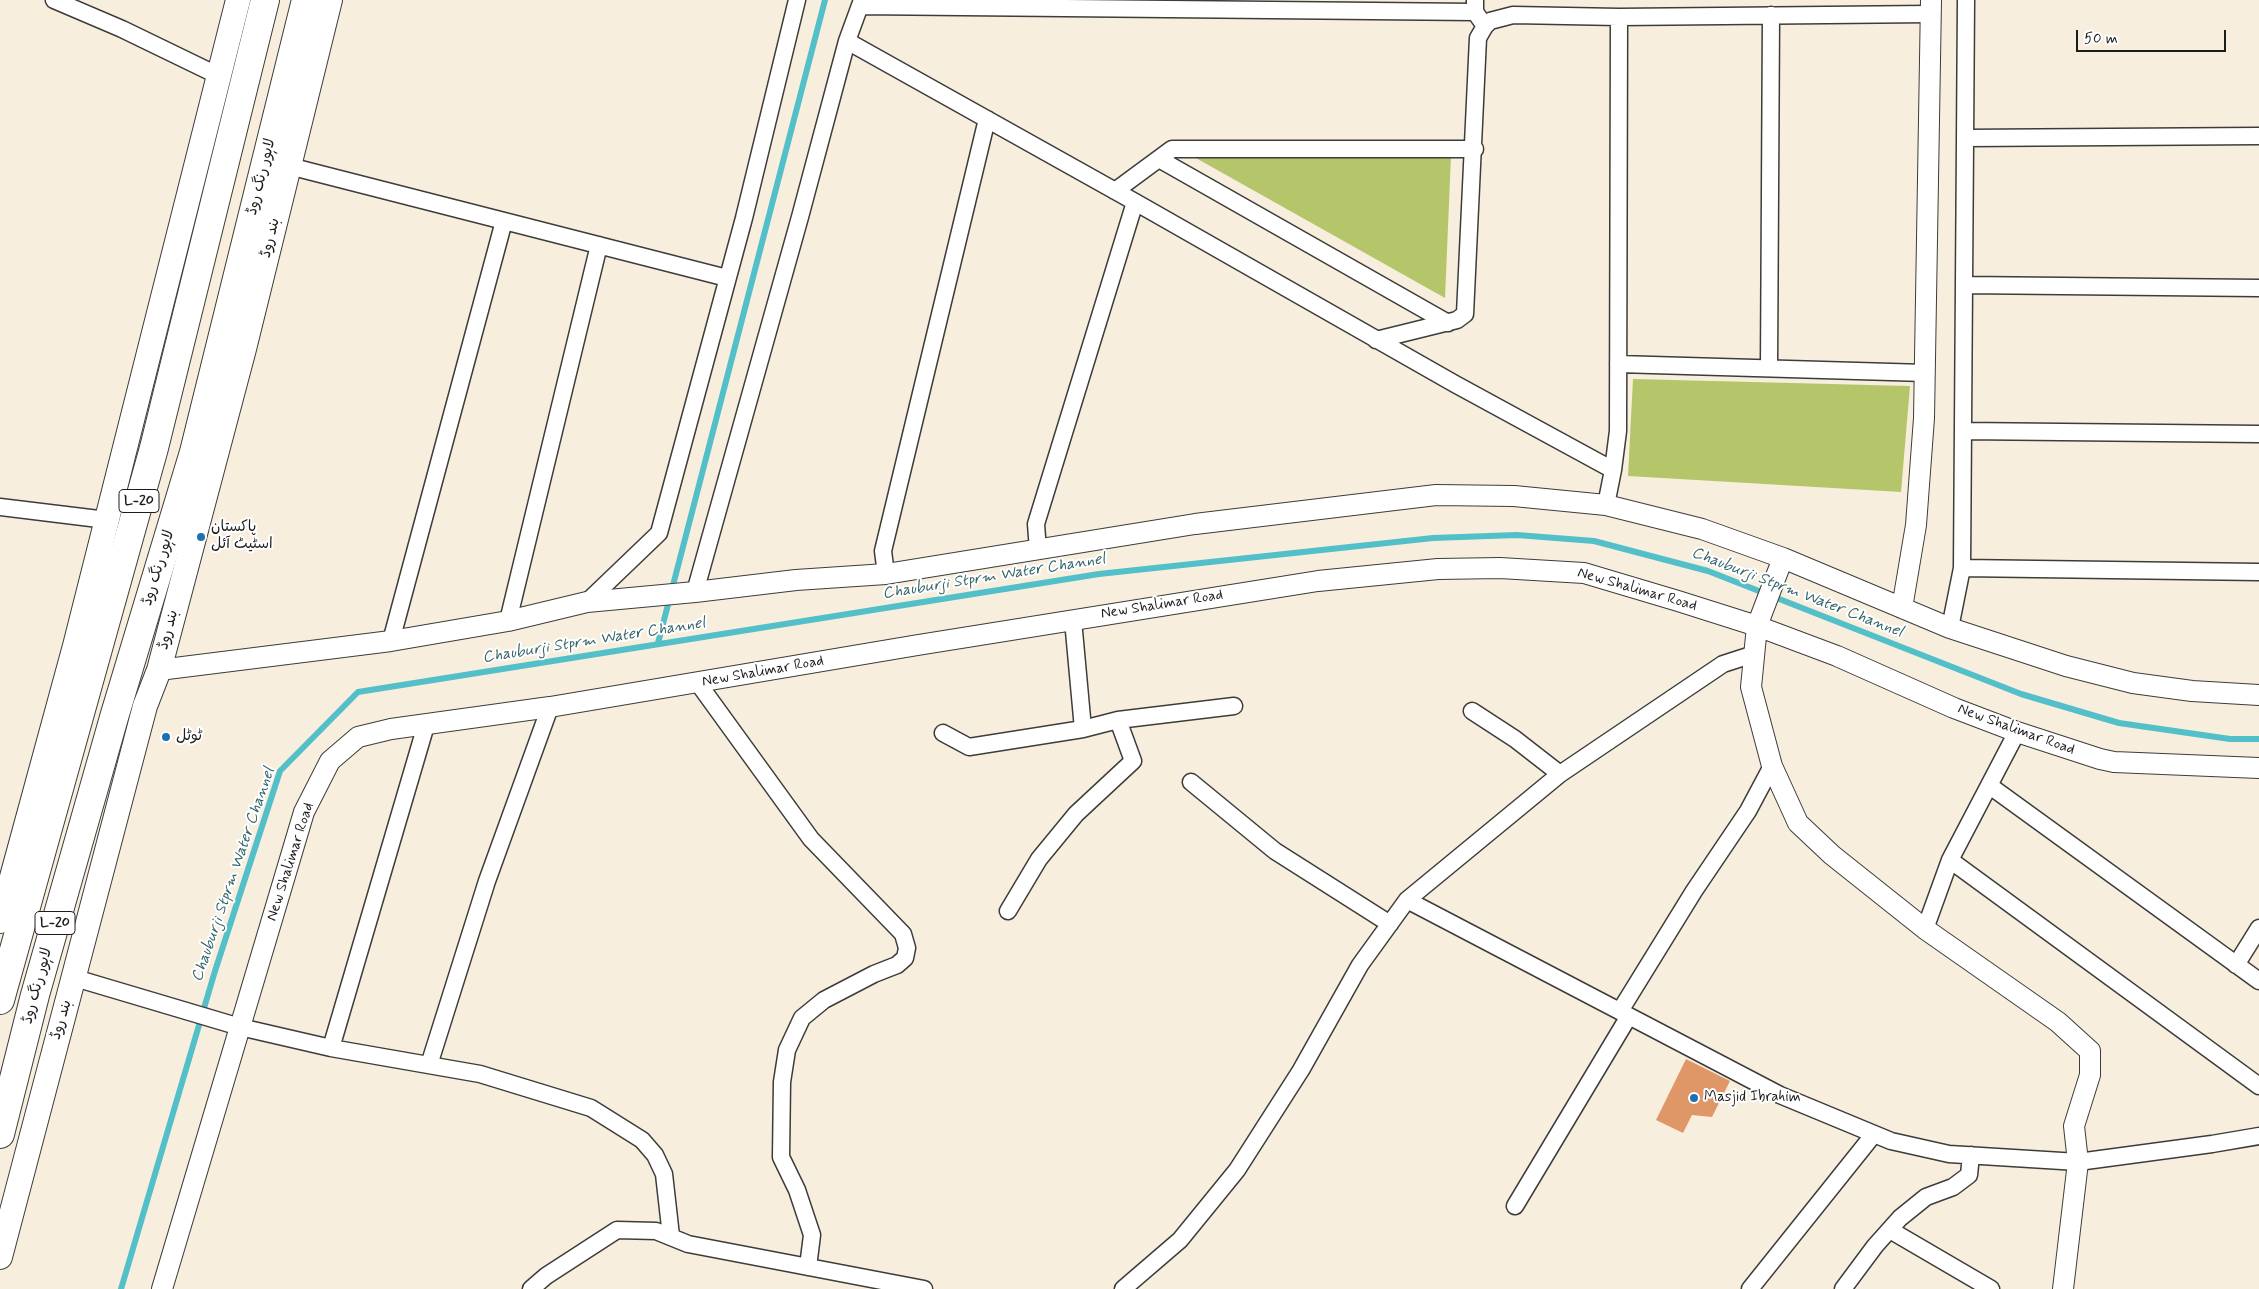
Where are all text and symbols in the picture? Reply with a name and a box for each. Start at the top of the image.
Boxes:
scale bar [2079,20,2229,52]
text: 50 m [2084,29,2118,49]
street label: لاہور رنگ روڈ [244,137,280,217]
street label: بند روڈ [257,216,285,260]
road number: L-20 [119,490,159,512]
place label: پاکستان اسٹیٹ آئل [211,519,273,554]
street label: لاہور رنگ روڈ [139,528,179,608]
marker: پاکستان اسٹیٹ آئل [195,531,207,543]
water label: Chauburji Stprm Water Channel [1688,544,1906,642]
water label: Chauburji Stprm Water Channel [881,550,1107,604]
street label: New Shalimar Road [1575,564,1699,616]
street label: New Shalimar Road [1100,586,1224,624]
street label: بند روڈ [155,608,183,652]
water label: Chauburji Stprm Water Channel [481,614,707,668]
street label: New Shalimar Road [701,652,825,692]
street label: New Shalimar Road [1955,700,2077,760]
place label: ٹوٹل [176,728,202,746]
marker: ٹوٹل [160,731,172,743]
water label: Chauburji Stprm Water Channel [188,765,280,985]
street label: New Shalimar Road [263,801,319,923]
road number: L-20 [35,911,75,934]
street label: لاہور رنگ روڈ [19,946,57,1026]
street label: بند روڈ [47,998,77,1042]
place label: Masjid Ibrahim [1704,1089,1801,1107]
marker: Masjid Ibrahim [1688,1092,1700,1104]

